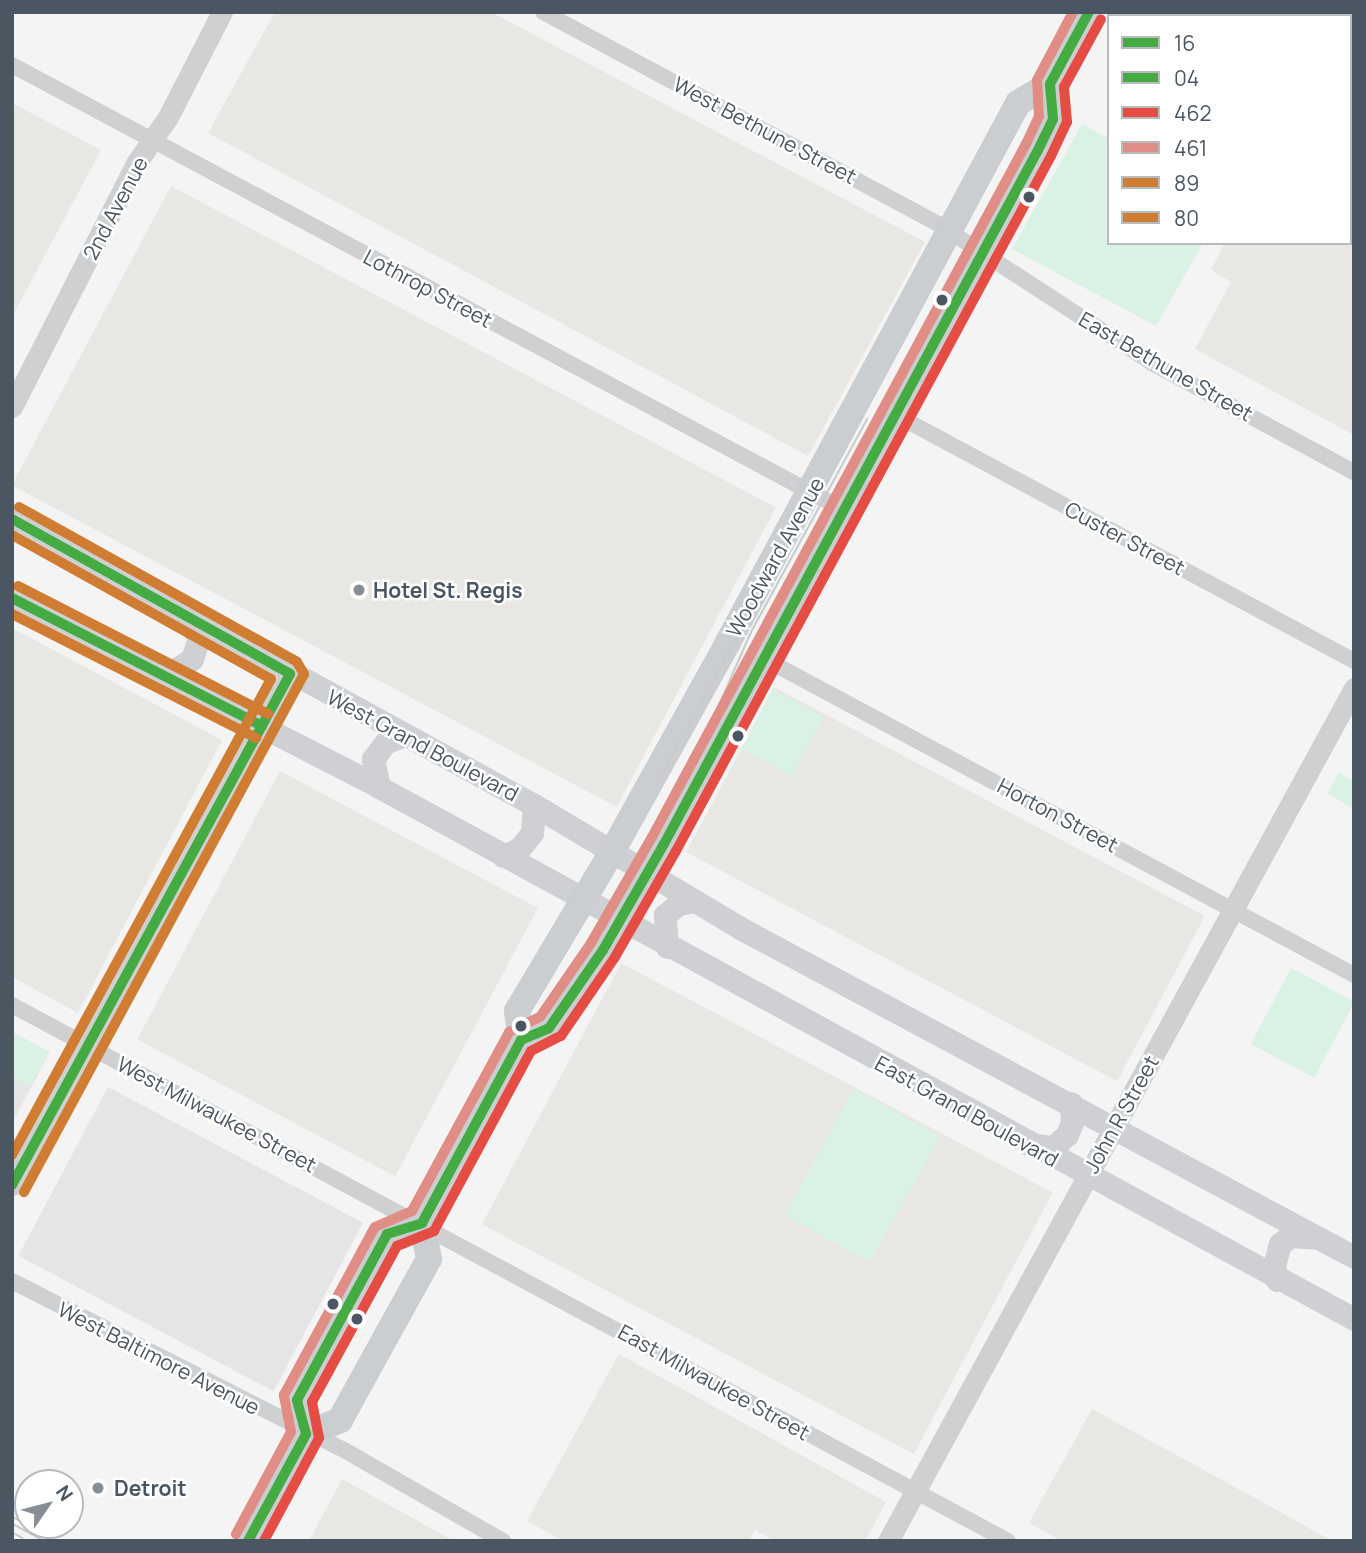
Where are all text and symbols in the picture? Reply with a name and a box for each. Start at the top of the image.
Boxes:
legend [1107,14,1352,245]
text: 16 [1174,29,1195,57]
text: 04 [1174,64,1199,92]
street label: West Bethune Street [669,71,861,189]
text: 462 [1174,99,1211,127]
text: 461 [1174,134,1207,162]
street label: 2nd Avenue [77,152,153,264]
text: 89 [1174,169,1199,197]
unlabelled marker [1022,190,1036,204]
text: 80 [1174,204,1199,232]
street label: Lothrop Street [359,244,497,332]
unlabelled marker [935,293,949,307]
street label: East Bethune Street [1075,306,1257,426]
street label: Woodward Avenue [721,473,829,641]
street label: Custer Street [1061,496,1189,580]
place label: Hotel St. Regis [373,577,523,603]
marker: Hotel St. Regis [351,582,367,598]
street label: West Grand Boulevard [323,684,523,806]
unlabelled marker [731,729,745,743]
street label: Horton Street [993,773,1123,857]
unlabelled marker [514,1019,528,1033]
street label: East Grand Boulevard [871,1050,1063,1172]
street label: West Milwaukee Street [113,1051,321,1177]
street label: John R Street [1078,1051,1164,1177]
street label: West Baltimore Avenue [54,1296,264,1420]
unlabelled marker [326,1297,340,1311]
unlabelled marker [350,1312,364,1326]
street label: East Milwaukee Street [614,1319,814,1445]
north arrow [14,1469,84,1539]
place label: Detroit [114,1475,187,1501]
marker: Detroit [88,1478,108,1498]
text: N [50,1480,79,1506]

